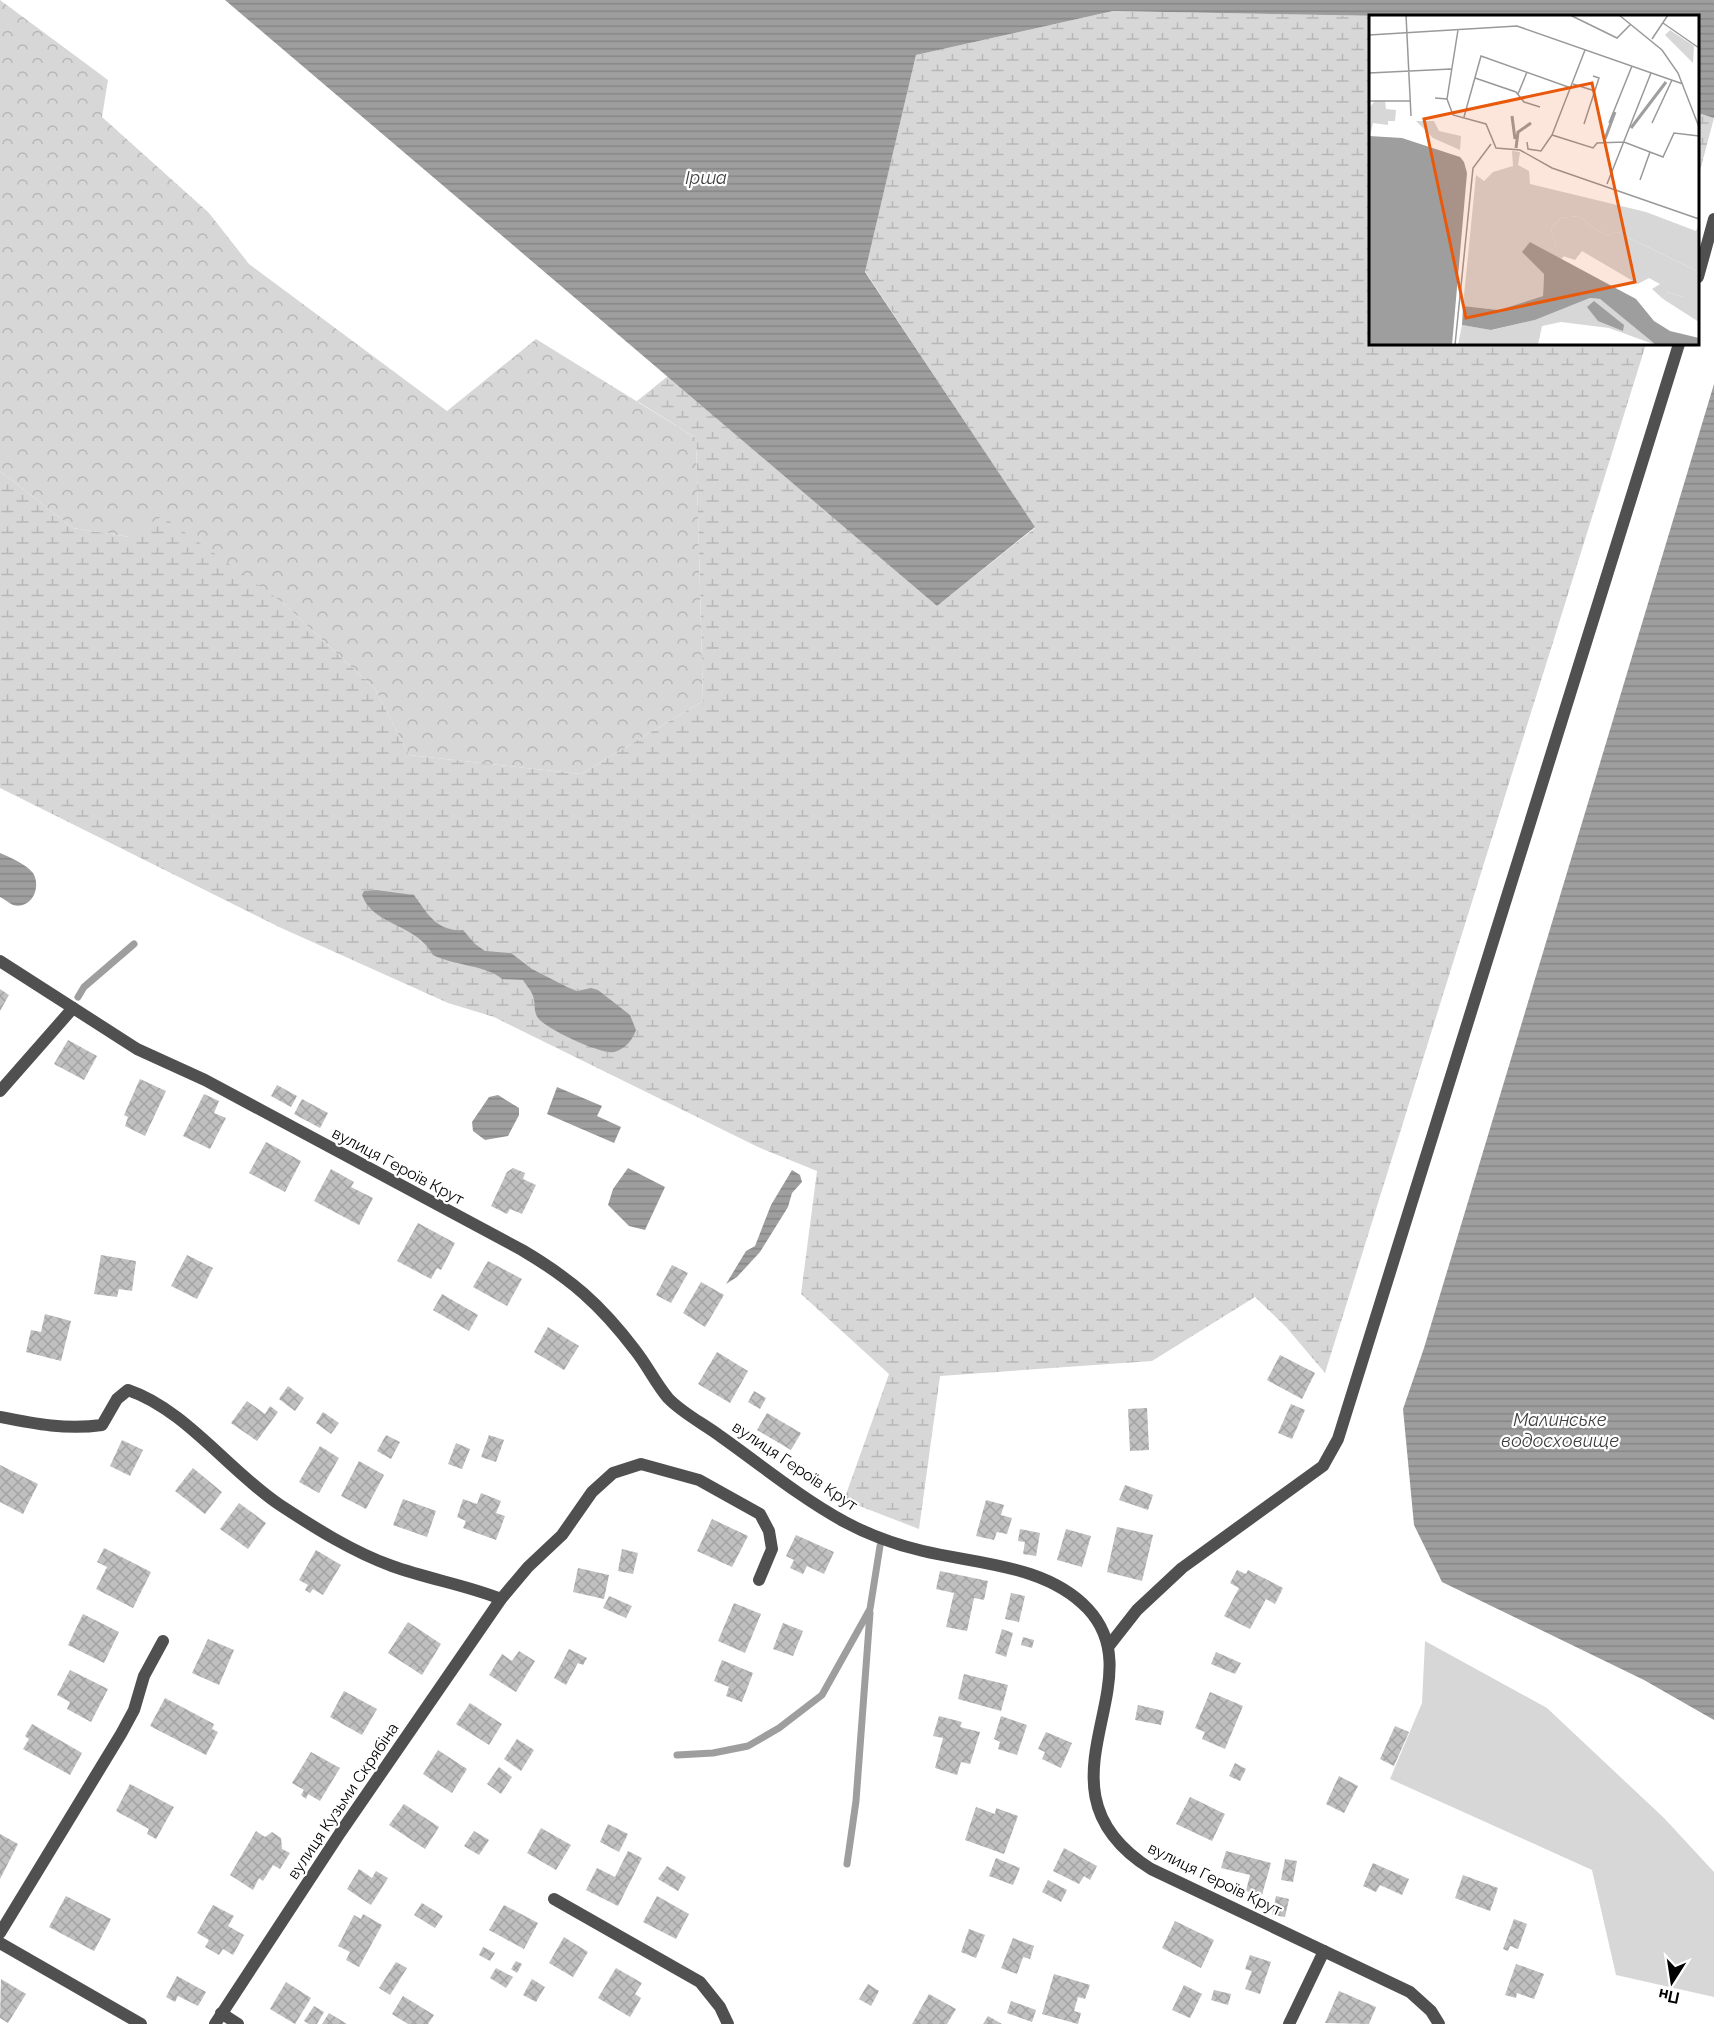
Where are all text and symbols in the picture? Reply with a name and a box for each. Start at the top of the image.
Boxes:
inset map [1369,15,1699,345]
water label: Ірша [685,167,727,188]
street label: вулиця Героїв Крут [329,1123,468,1209]
water label: Малинське водосховище [1501,1409,1619,1451]
street label: вулиця Героїв Крут [729,1417,861,1515]
street label: вулиця Кузьми Скрябіна [284,1719,402,1883]
street label: вулиця Героїв Крут [1145,1838,1285,1920]
north arrow [1642,1952,1702,2012]
text: Пн [1657,1985,1681,2008]

